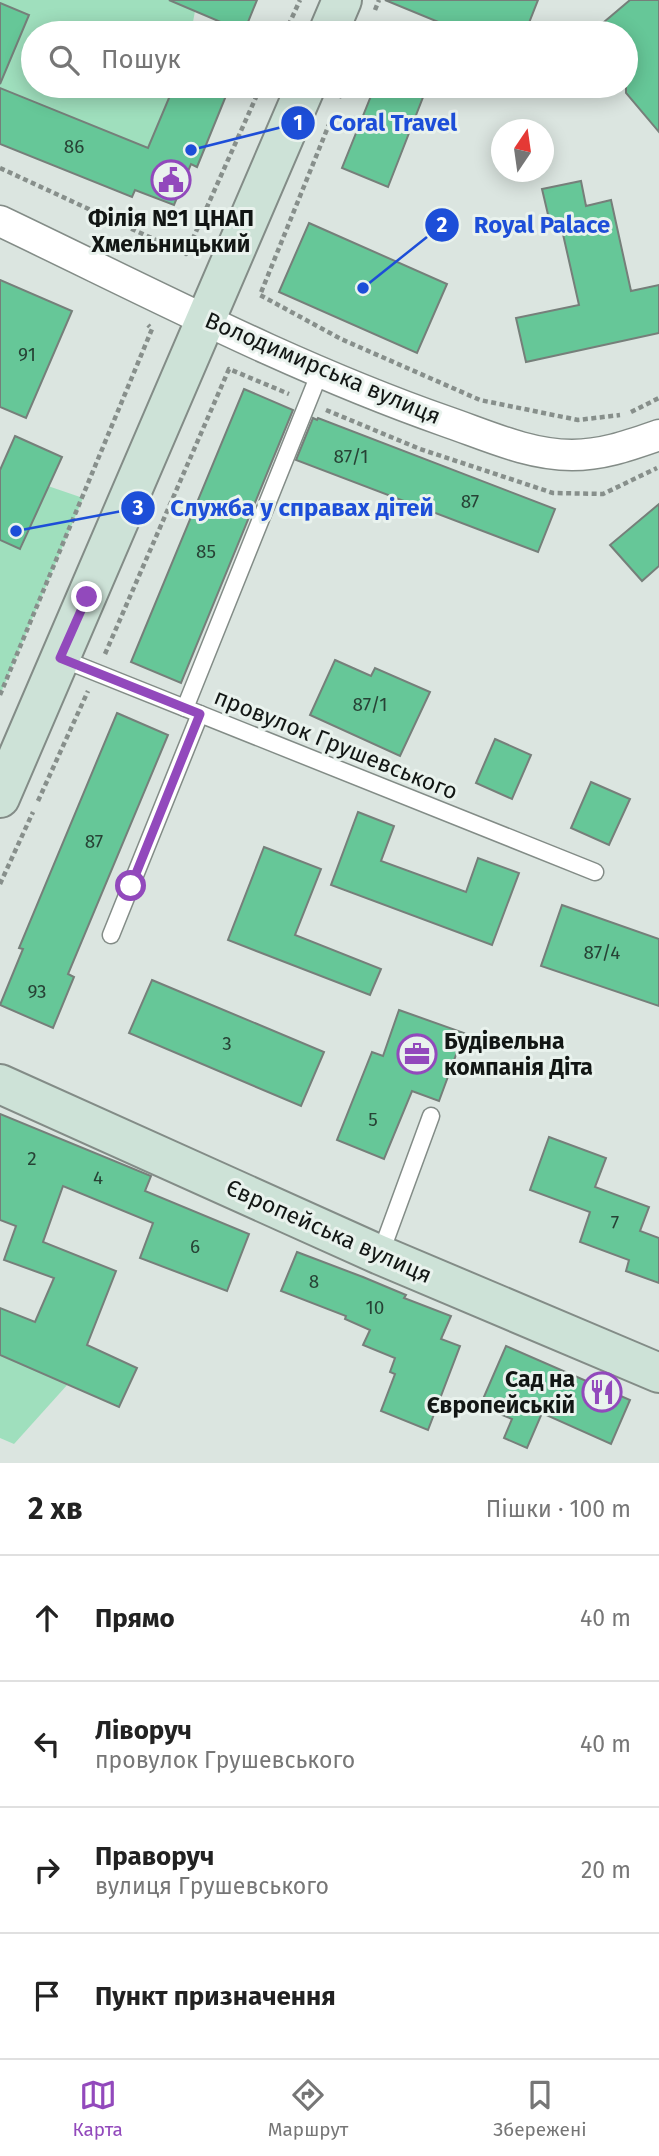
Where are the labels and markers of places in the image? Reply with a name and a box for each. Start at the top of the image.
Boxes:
callout: Coral Travel [280,100,471,145]
public building icon: Філія №1 ЦНАП Хмельницький [150,159,192,201]
callout: Royal Palace [424,203,624,248]
place label: Філія №1 ЦНАП Хмельницький [88,204,254,258]
callout: Служба у справах дітей [121,485,447,530]
place label: Будівельна компанія Діта [444,1027,593,1081]
office icon: Будівельна компанія Діта [396,1033,438,1075]
place label: Сад на Європейській [427,1365,575,1419]
restaurant icon: Сад на Європейській [581,1371,623,1413]

